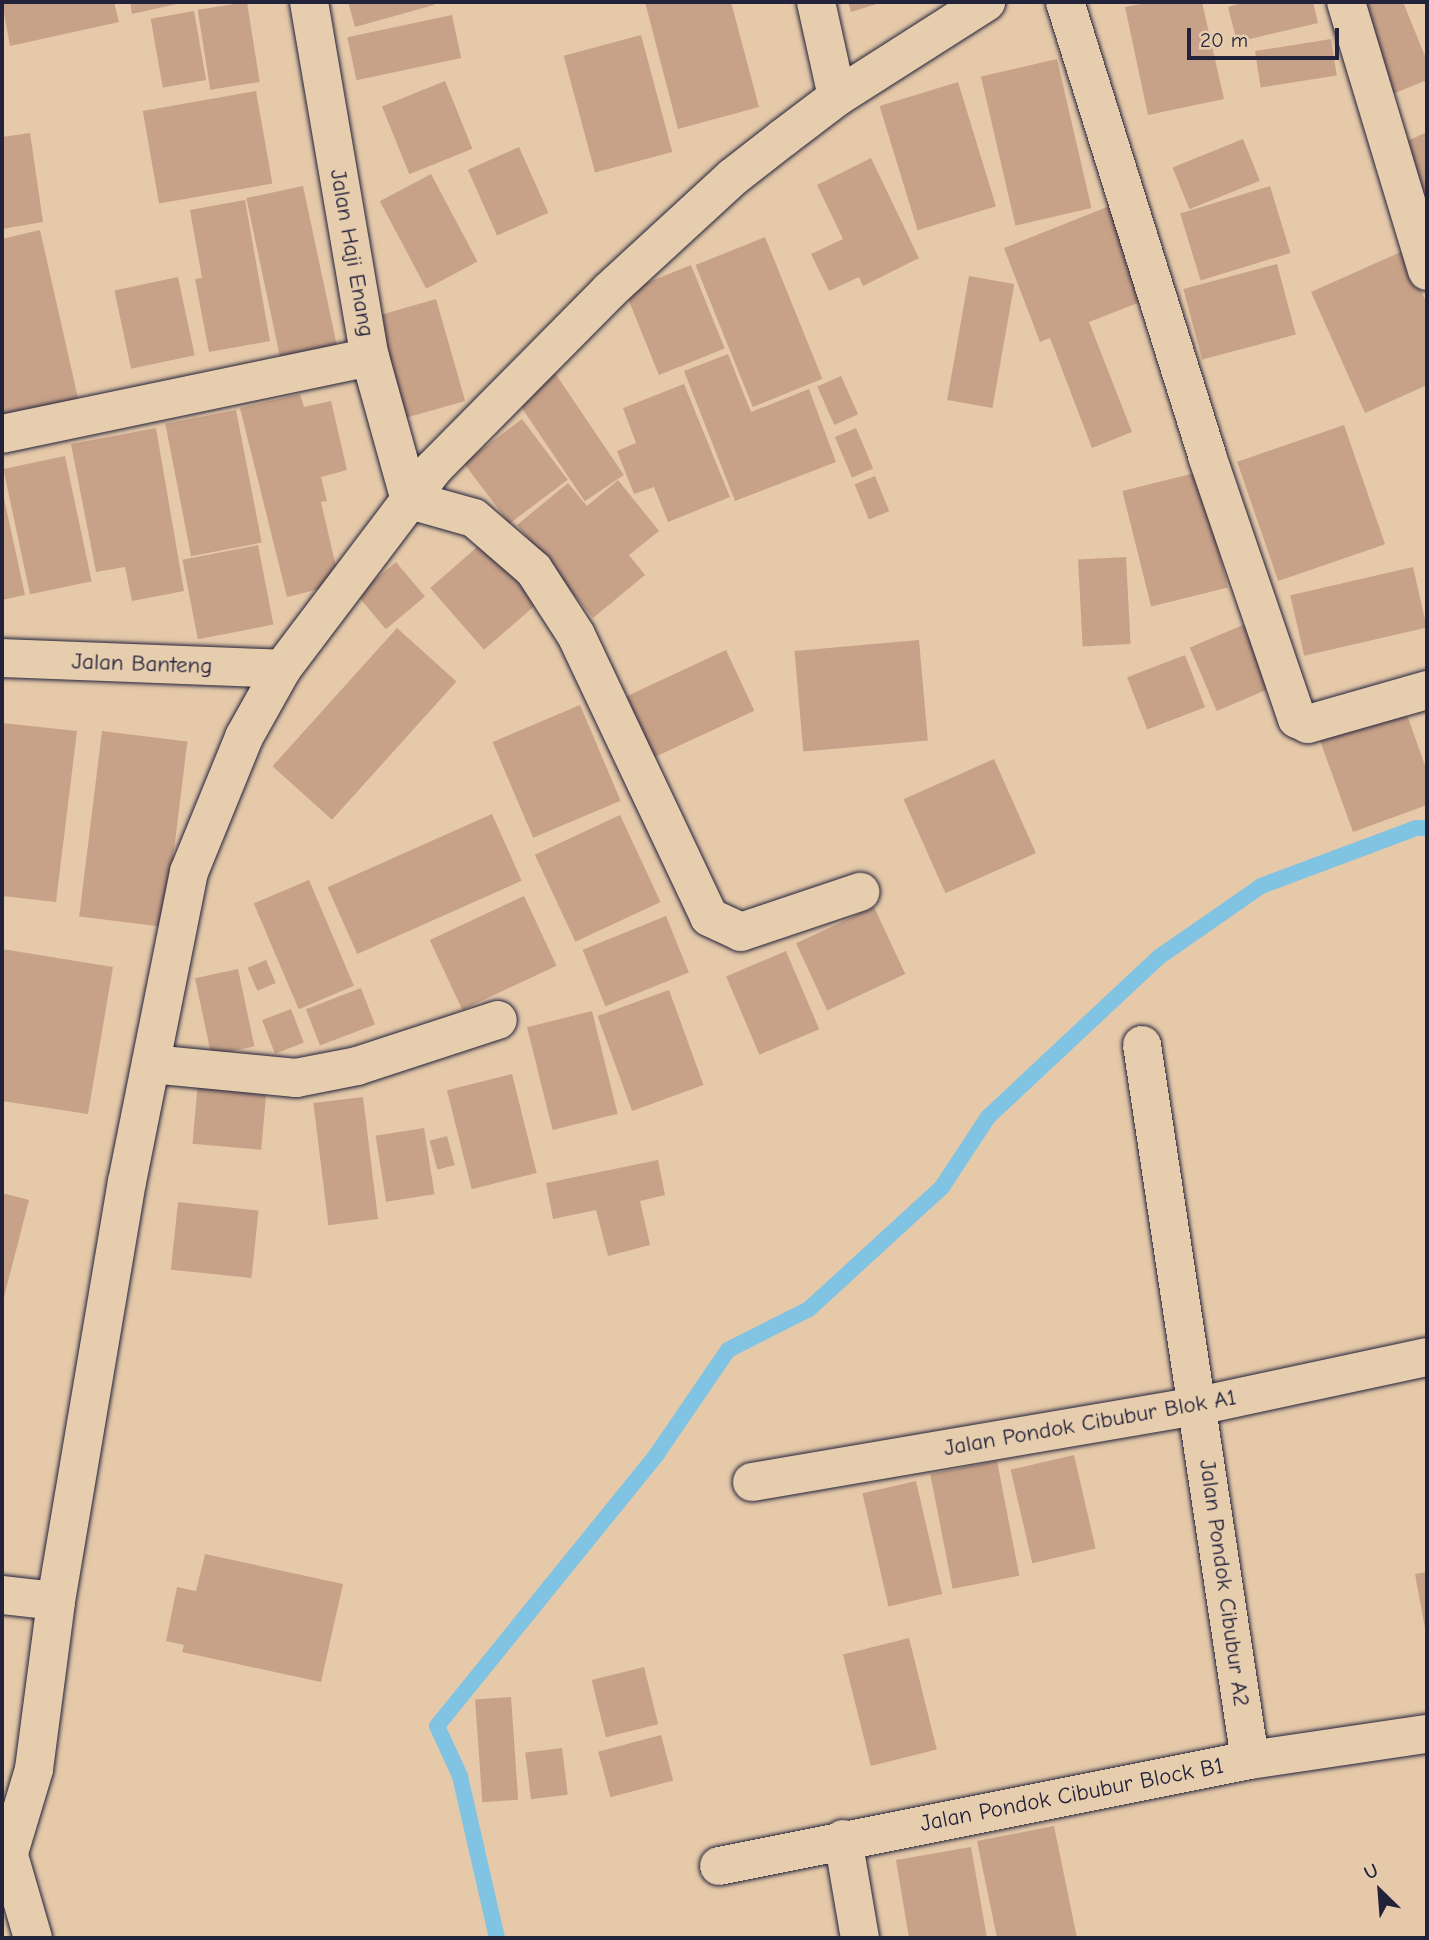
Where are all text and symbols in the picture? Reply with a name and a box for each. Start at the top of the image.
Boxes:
scale bar [1191,14,1343,58]
text: 20 m [1200,28,1248,52]
street label: Jalan Haji Enang [324,167,380,339]
street label: Jalan Banteng [71,648,213,680]
street label: Jalan Pondok Cibubur Blok A1 [942,1384,1238,1462]
street label: Jalan Pondok Cibubur A2 [1193,1458,1255,1708]
street label: Jalan Pondok Cibubur Block B1 [918,1752,1226,1838]
north arrow [1345,1856,1415,1926]
text: U [1361,1859,1382,1885]

